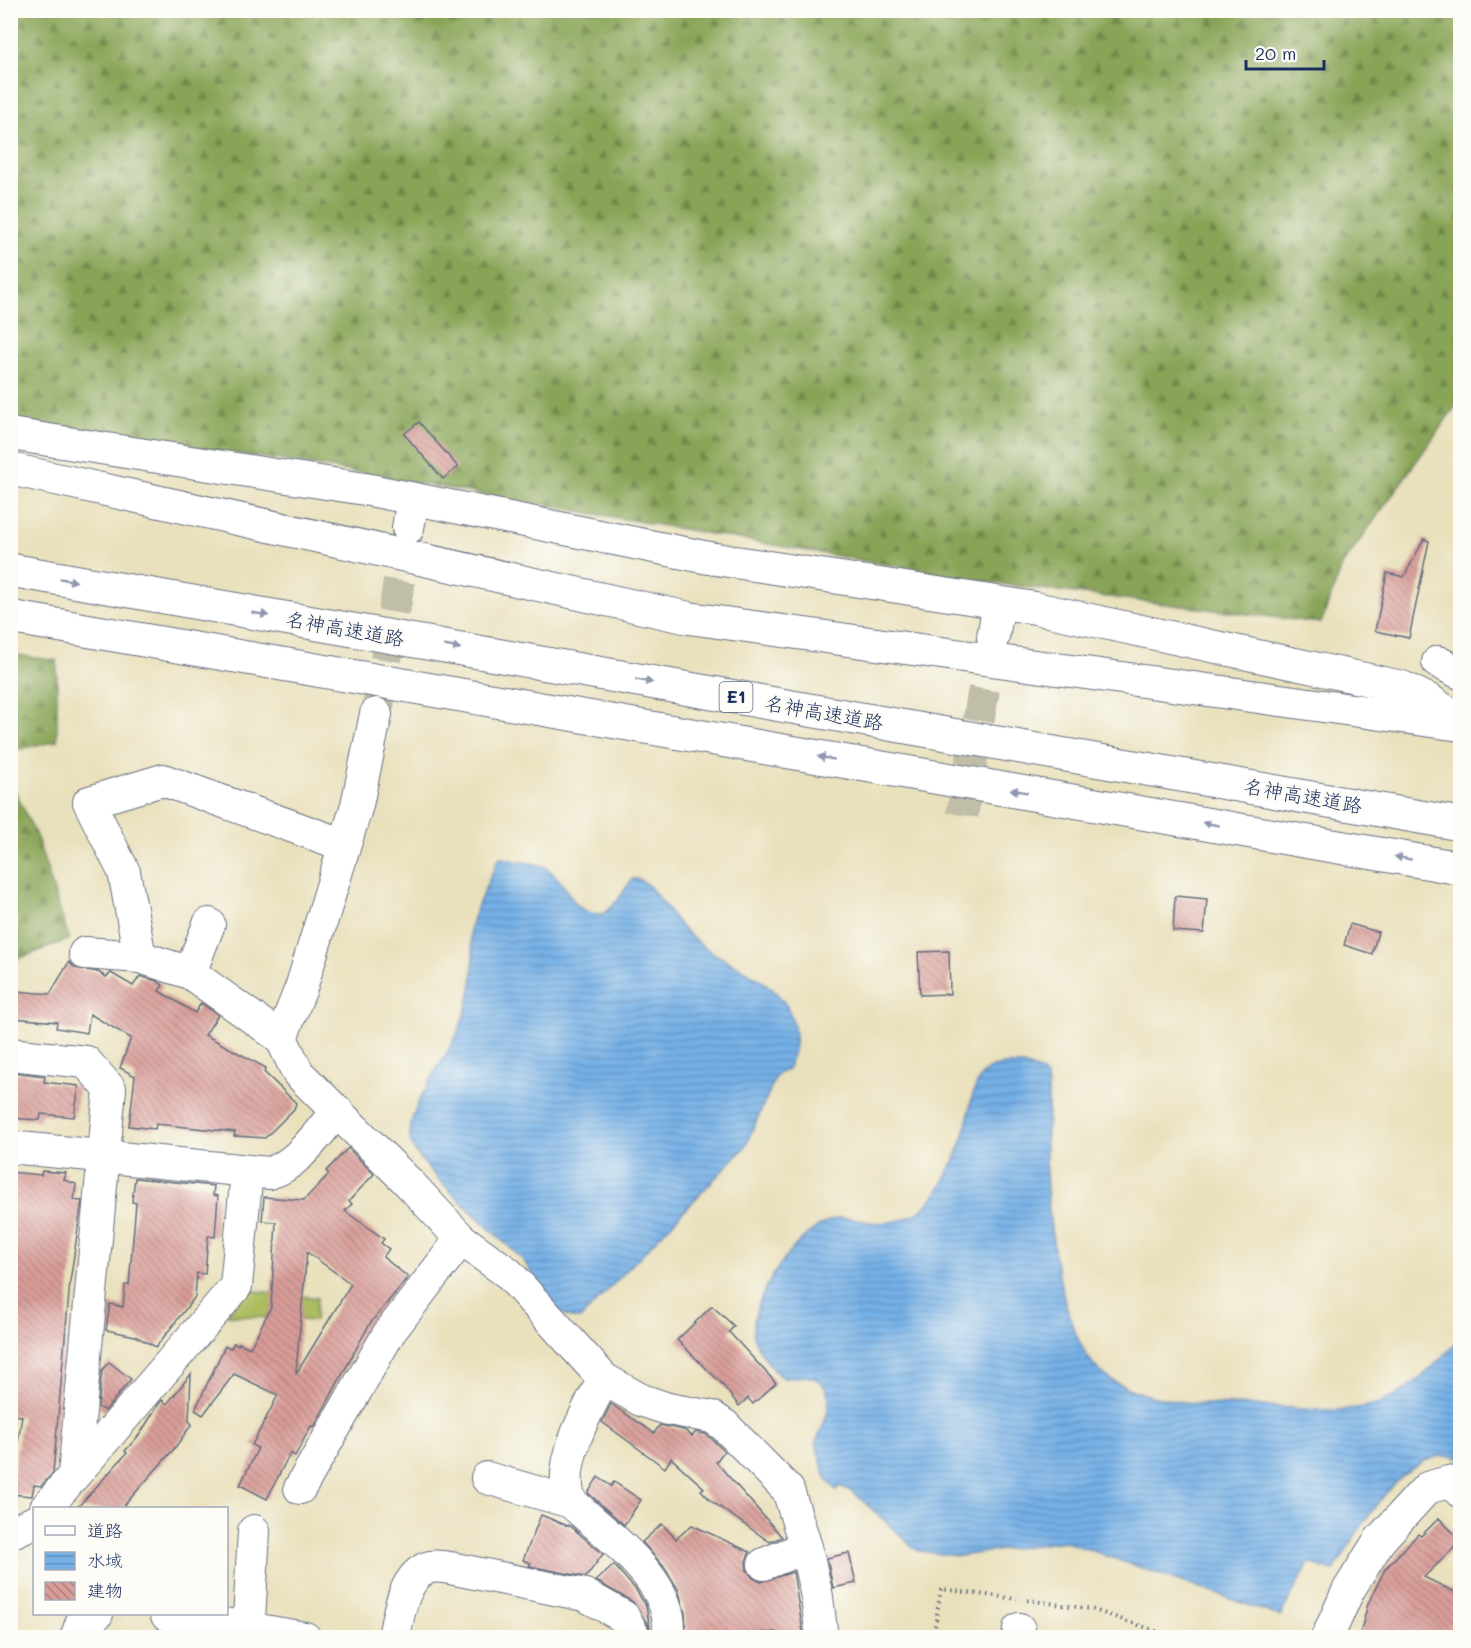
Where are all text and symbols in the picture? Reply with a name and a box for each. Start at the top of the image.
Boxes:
scale bar [1246,33,1324,71]
text: 20 m [1255,41,1296,65]
one-way arrow [59,576,78,585]
street label: 名神高速道路 [284,605,407,651]
one-way arrow [251,610,270,619]
one-way arrow [443,643,462,652]
one-way arrow [635,677,654,686]
road number: E1 [720,682,752,712]
street label: 名神高速道路 [763,689,886,735]
one-way arrow [817,753,836,762]
street label: 名神高速道路 [1242,772,1365,818]
one-way arrow [1009,786,1028,795]
one-way arrow [1201,819,1220,828]
one-way arrow [1393,853,1412,862]
legend [33,1507,228,1615]
text: 道路 [87,1518,123,1542]
text: 水域 [87,1548,123,1572]
text: 建物 [87,1578,123,1602]

